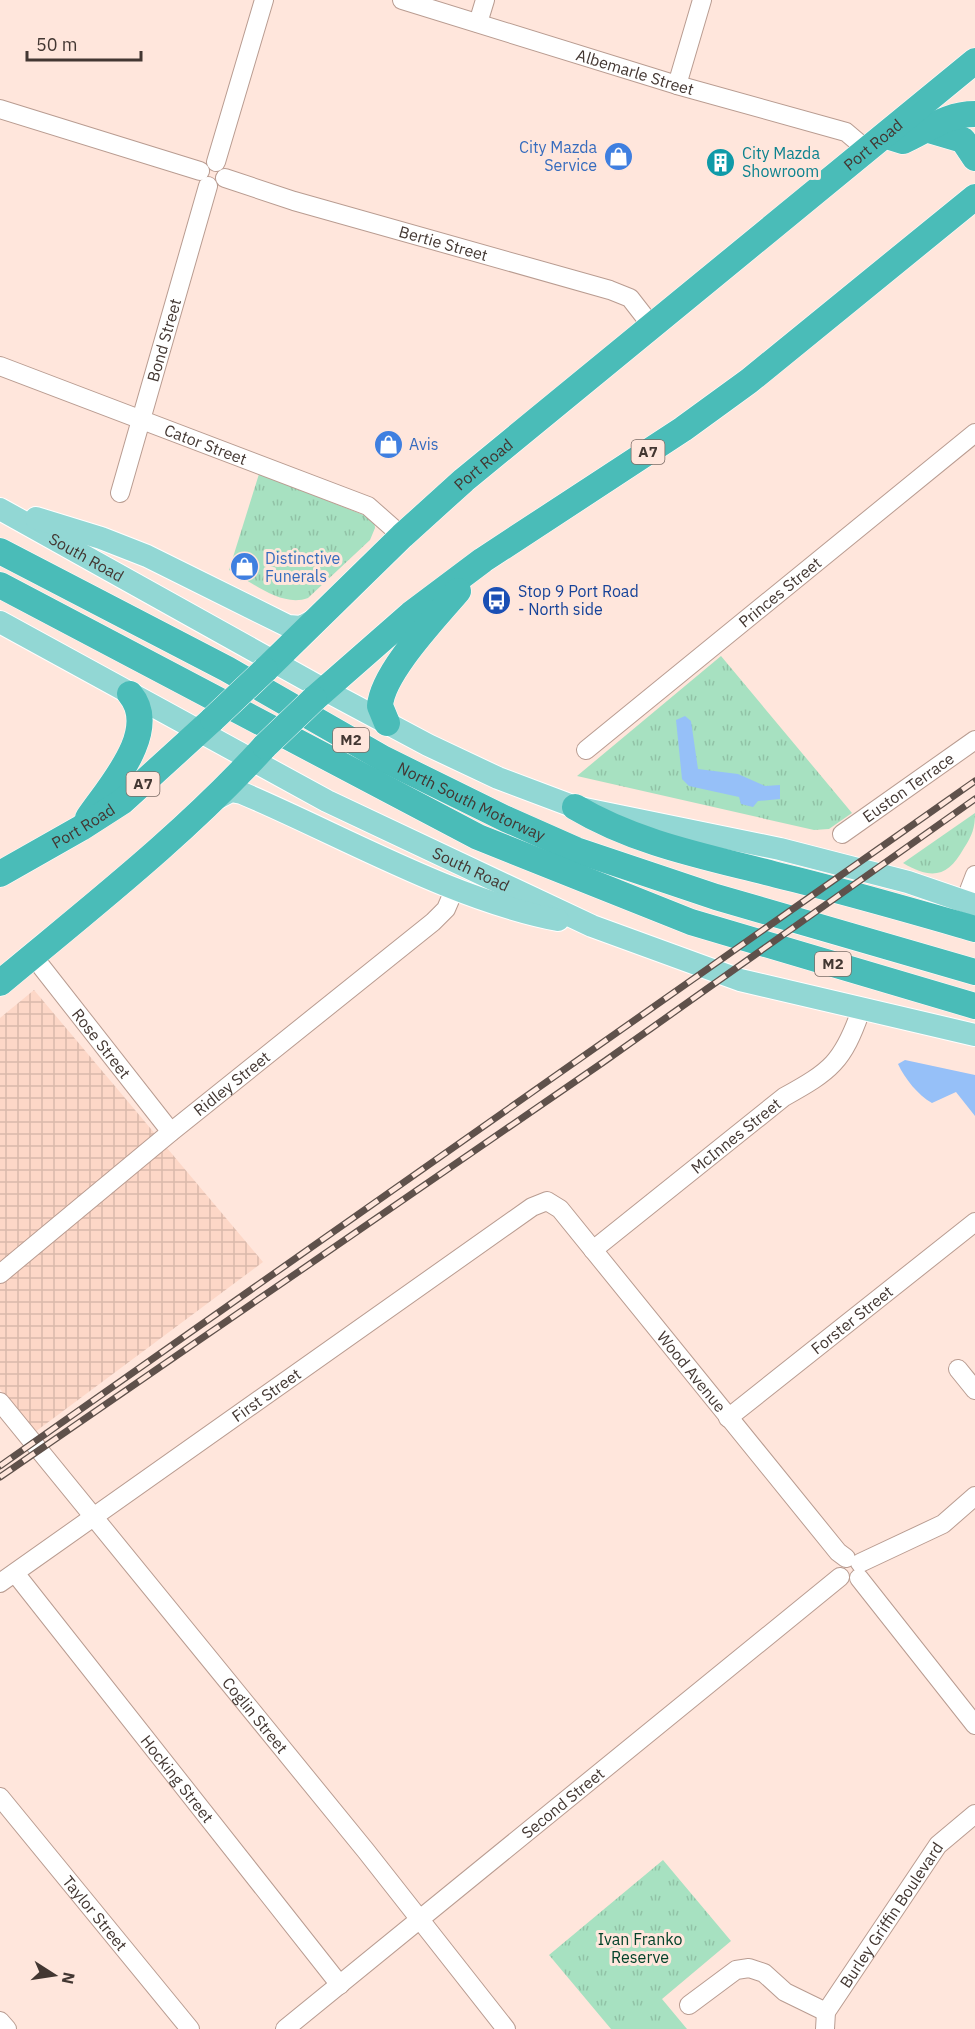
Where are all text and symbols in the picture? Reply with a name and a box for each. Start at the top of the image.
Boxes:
scale bar [27,24,141,62]
text: 50 m [36,33,78,56]
street label: Albemarle Street [574,44,696,99]
street label: Port Road [839,115,907,175]
place label: City Mazda Service [519,137,597,175]
shop icon: City Mazda Service [602,140,634,172]
place label: City Mazda Showroom [742,143,820,181]
building icon: City Mazda Showroom [705,146,737,178]
street label: Bertie Street [397,221,490,265]
street label: Bond Street [142,296,185,384]
street label: Cator Street [162,419,250,469]
shop icon: Avis [372,428,404,460]
place label: Avis [409,434,439,454]
street label: Port Road [450,434,517,494]
road number: A7 [632,440,664,464]
street label: South Road [46,528,127,586]
place label: Distinctive Funerals [265,548,341,586]
shop icon: Distinctive Funerals [228,551,260,583]
street label: Princes Street [734,552,825,632]
place label: Stop 9 Port Road - North side [518,581,639,619]
bus stop icon: Stop 9 Port Road - North side [481,584,513,616]
road number: M2 [333,728,369,752]
street label: Euston Terrace [859,748,958,826]
street label: North South Motorway [394,757,549,845]
road number: A7 [126,772,160,796]
street label: Port Road [48,799,118,853]
street label: South Road [429,842,513,896]
road number: M2 [815,952,851,976]
street label: Rose Street [68,1004,135,1082]
street label: Ridley Street [189,1047,274,1120]
street label: McInnes Street [687,1093,785,1178]
street label: Forster Street [807,1281,897,1358]
street label: Wood Avenue [653,1327,731,1416]
street label: First Street [228,1364,305,1426]
street label: Coglin Street [218,1673,292,1757]
street label: Hocking Street [137,1731,218,1827]
street label: Second Street [517,1763,608,1843]
street label: Burley Griffin Boulevard [835,1838,947,1992]
street label: Taylor Street [58,1871,132,1955]
park label: Ivan Franko Reserve [598,1929,682,1967]
north arrow [24,1945,84,2005]
text: N [58,1970,80,1986]

